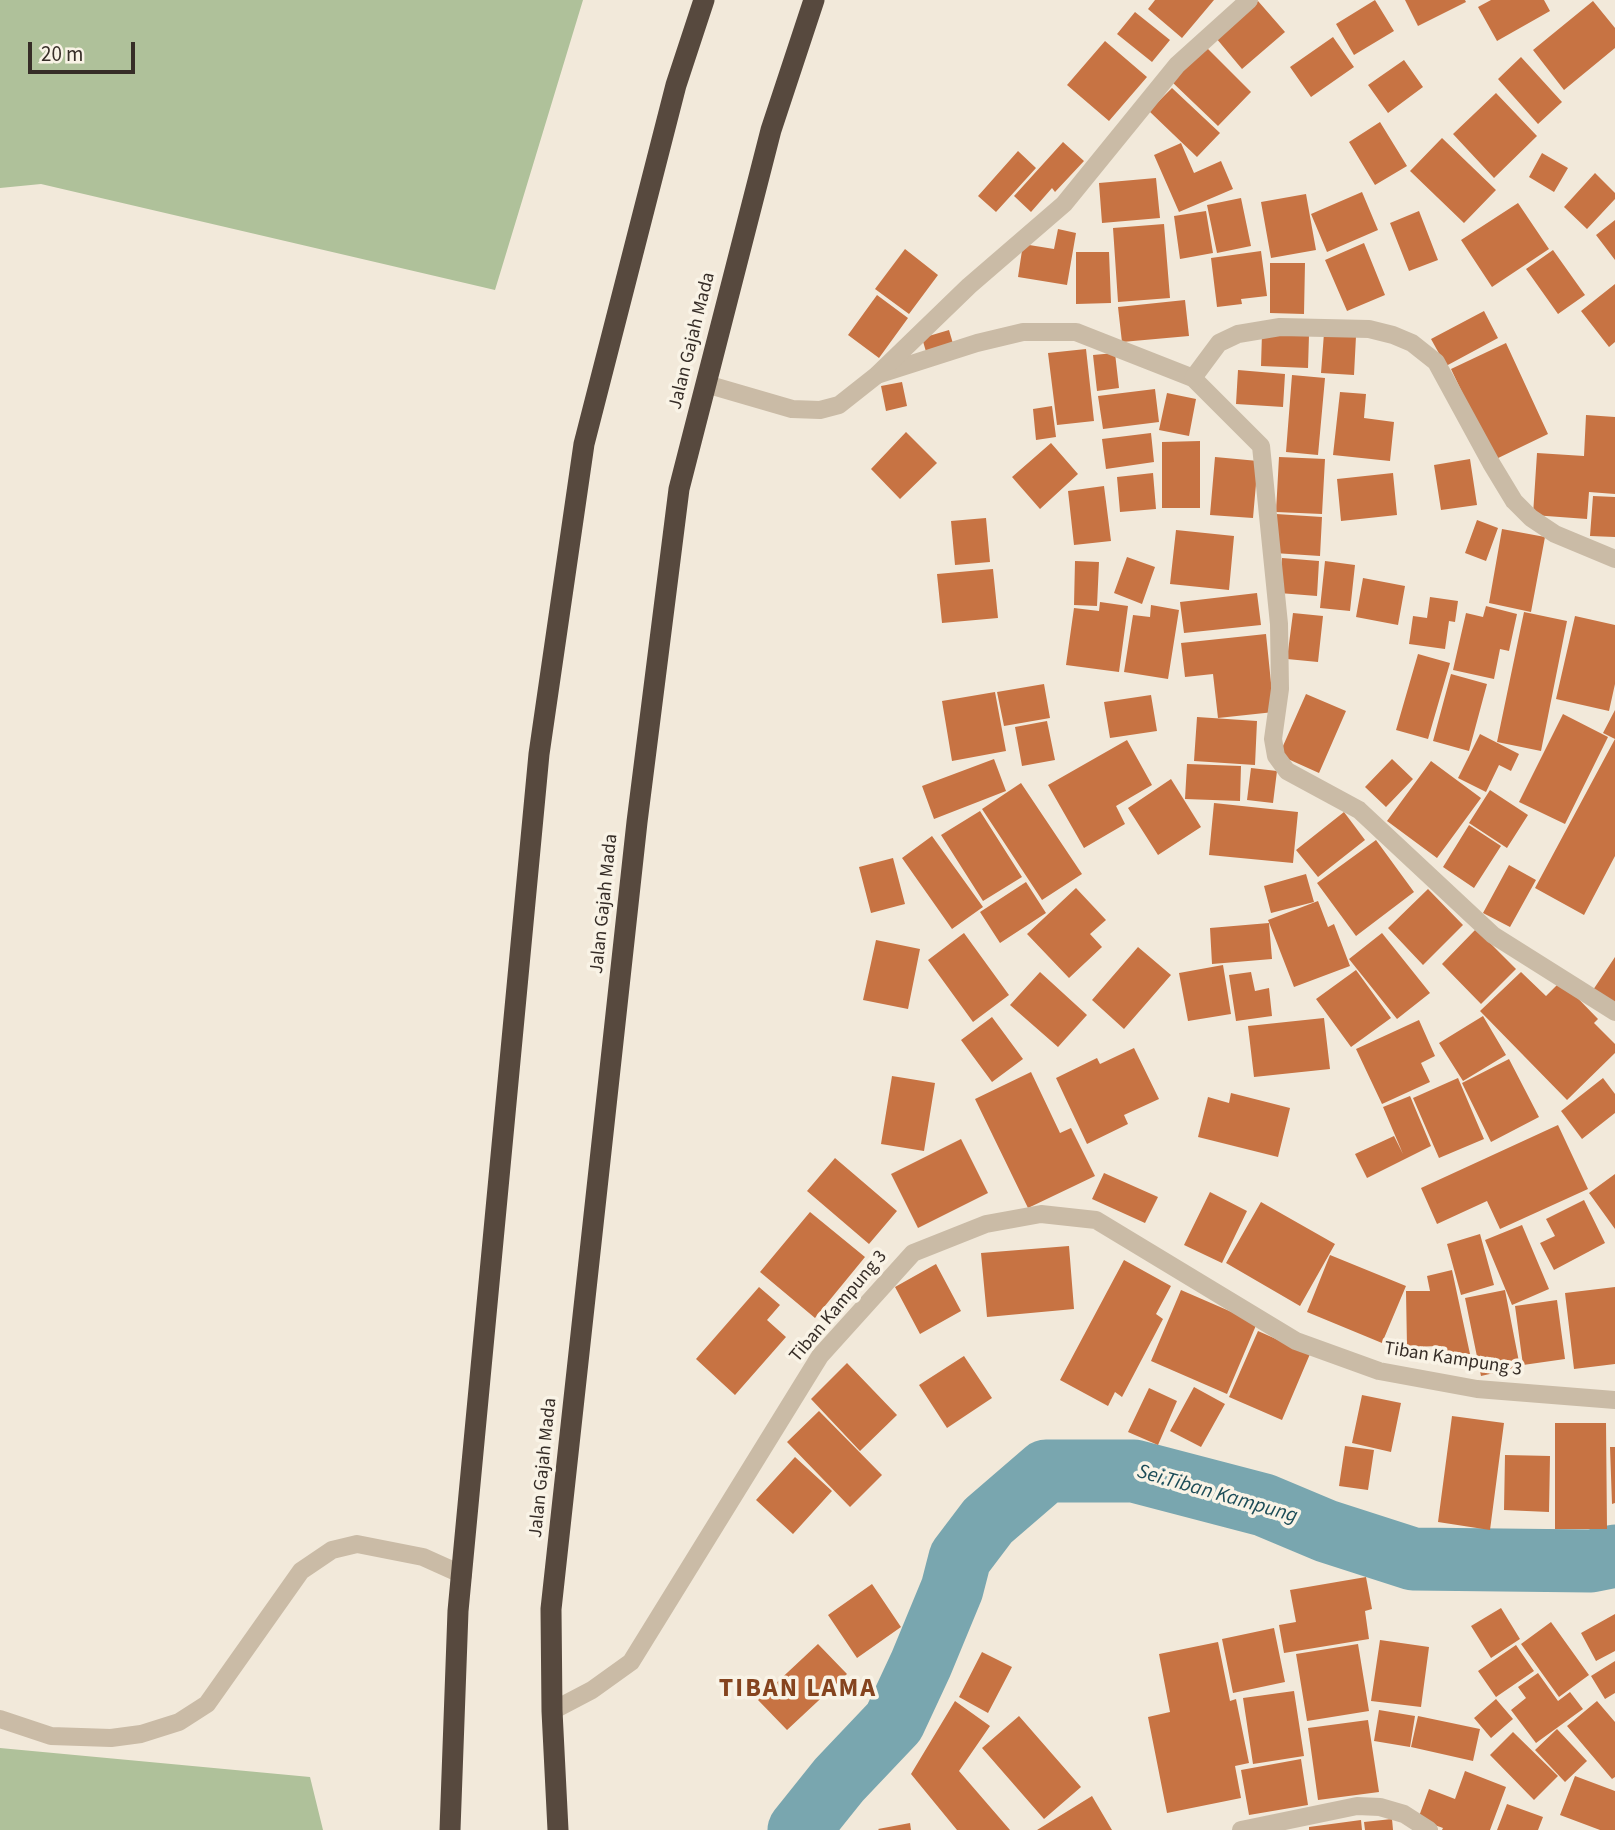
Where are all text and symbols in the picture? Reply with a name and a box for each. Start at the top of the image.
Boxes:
scale bar [32,28,138,72]
text: 20 m [41,39,83,69]
street label: Jalan Gajah Mada [665,270,721,412]
street label: Jalan Gajah Mada [586,833,624,975]
street label: Tiban Kampung 3 [785,1246,893,1368]
street label: Tiban Kampung 3 [1382,1338,1524,1382]
street label: Jalan Gajah Mada [525,1397,563,1539]
water label: Sei.Tiban Kampung [1134,1460,1300,1530]
district label: TIBAN LAMA [720,1674,876,1706]

